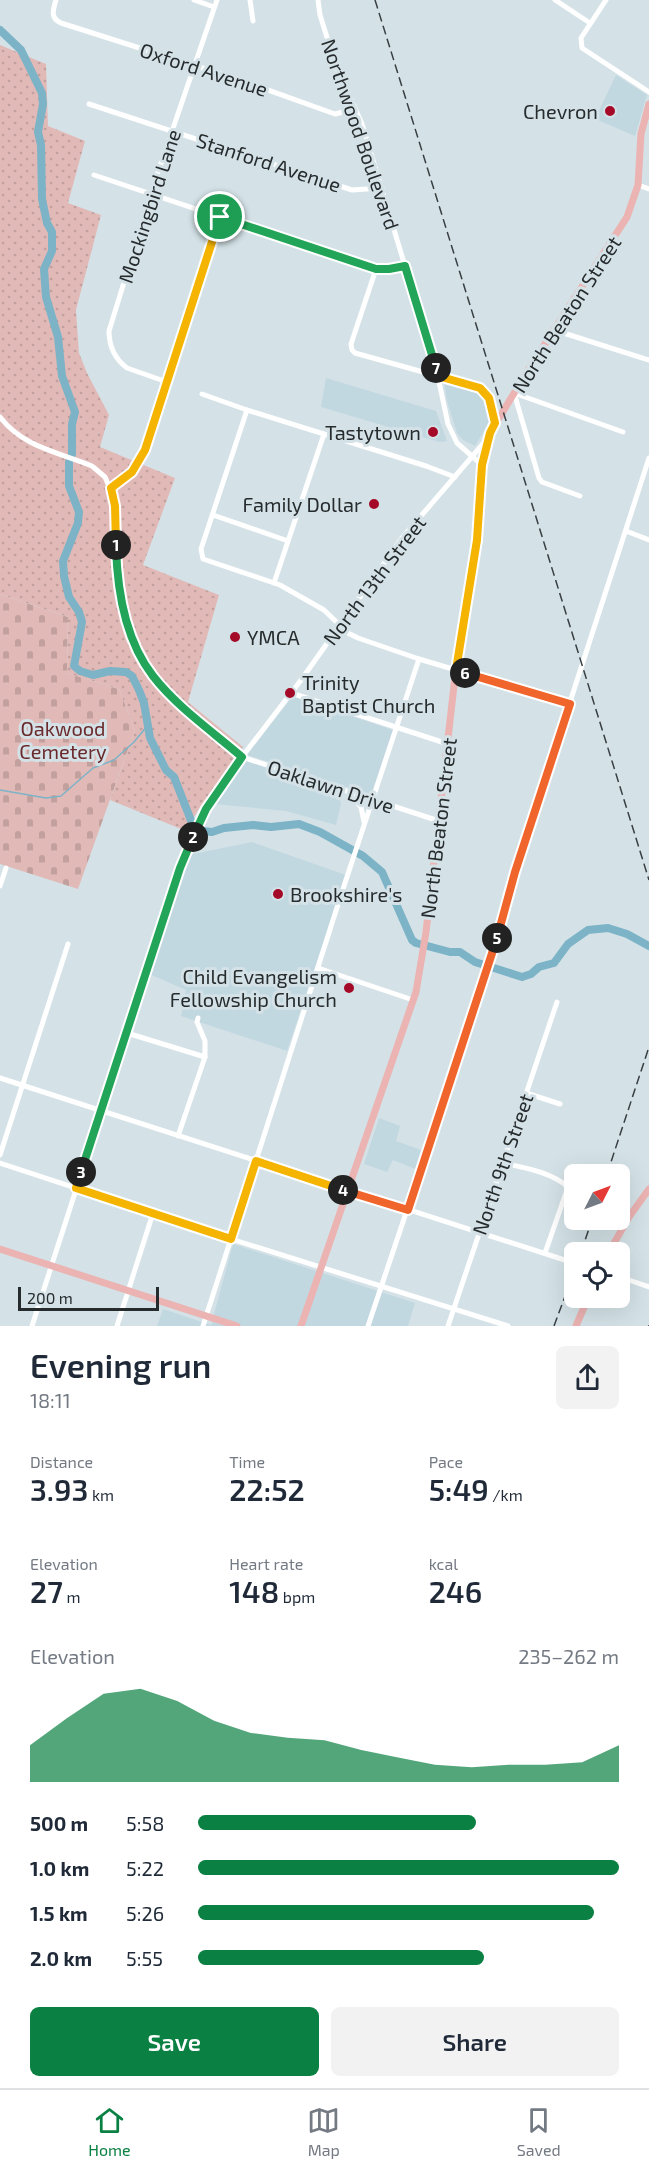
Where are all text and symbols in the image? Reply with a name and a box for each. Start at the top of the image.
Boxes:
street label: Northwood Boulevard [317,35,405,233]
street label: Oxford Avenue [137,37,271,101]
place label: Chevron [523,99,598,123]
marker: Chevron [603,104,617,118]
street label: Mockingbird Lane [113,126,185,286]
street label: Stanford Avenue [194,127,344,197]
pin [194,191,245,242]
icon: arrive [203,200,236,233]
street label: North Beaton Street [506,231,626,397]
pin: 7 [421,353,451,383]
text: 7 [432,358,440,377]
place label: Tastytown [325,420,421,444]
marker: Tastytown [426,425,440,439]
place label: Family Dollar [243,492,362,516]
marker: Family Dollar [367,497,381,511]
street label: North 13th Street [318,510,431,649]
pin: 1 [101,530,131,560]
text: 1 [113,535,119,554]
place label: YMCA [247,625,300,649]
marker: YMCA [228,630,242,644]
pin: 6 [450,658,480,688]
text: 6 [460,663,470,682]
place label: Trinity Baptist Church [302,670,435,717]
marker: Trinity Baptist Church [283,686,297,700]
park label: Oakwood Cemetery [19,716,107,763]
street label: North Beaton Street [415,736,461,920]
street label: Oaklawn Drive [265,754,397,818]
pin: 2 [178,822,208,852]
text: 2 [188,827,198,846]
place label: Brookshire's [290,882,403,906]
marker: Brookshire's [271,887,285,901]
pin: 5 [482,923,512,953]
text: 5 [493,928,501,947]
place label: Child Evangelism Fellowship Church [170,964,337,1011]
marker: Child Evangelism Fellowship Church [342,981,356,995]
street label: North 9th Street [467,1090,538,1238]
pin: 3 [66,1157,96,1187]
text: 3 [76,1162,86,1181]
north arrow [564,1164,630,1230]
map controls [564,1164,630,1308]
pin: 4 [328,1175,358,1205]
text: 4 [338,1180,348,1199]
button: locate [564,1242,630,1308]
scale bar [18,1284,159,1312]
text: 200 m [27,1288,73,1307]
text: Evening run [30,1345,211,1385]
button: share [556,1346,619,1409]
text: 18:11 [30,1388,71,1412]
text: Distance [30,1452,93,1471]
text: Time [229,1452,265,1471]
text: Pace [429,1452,463,1471]
text: 3.93 [30,1471,88,1507]
text: 22:52 [229,1471,305,1507]
text: 5:49 [429,1471,489,1507]
text: km [88,1485,114,1504]
text: /km [489,1485,523,1504]
text: Elevation [30,1554,98,1573]
text: Heart rate [229,1554,303,1573]
text: kcal [429,1554,458,1573]
text: 27 [30,1573,63,1609]
text: 148 [229,1573,279,1609]
text: 246 [429,1573,482,1609]
text: m [63,1587,80,1606]
text: bpm [279,1587,315,1606]
text: Elevation [30,1644,115,1668]
text: 235–262 m [518,1644,619,1668]
text: 500 m [30,1811,88,1835]
text: 5:58 [126,1811,164,1835]
text: 1.0 km [30,1856,89,1880]
text: 5:22 [126,1856,164,1880]
text: 1.5 km [30,1901,88,1925]
text: 5:26 [126,1901,164,1925]
text: 2.0 km [30,1946,92,1970]
text: 5:55 [126,1946,163,1970]
button: Save [30,2007,319,2076]
button: Share [331,2007,619,2076]
tab: Home [88,2104,131,2159]
tab: Map [307,2104,340,2159]
tab: Saved [517,2104,561,2159]

